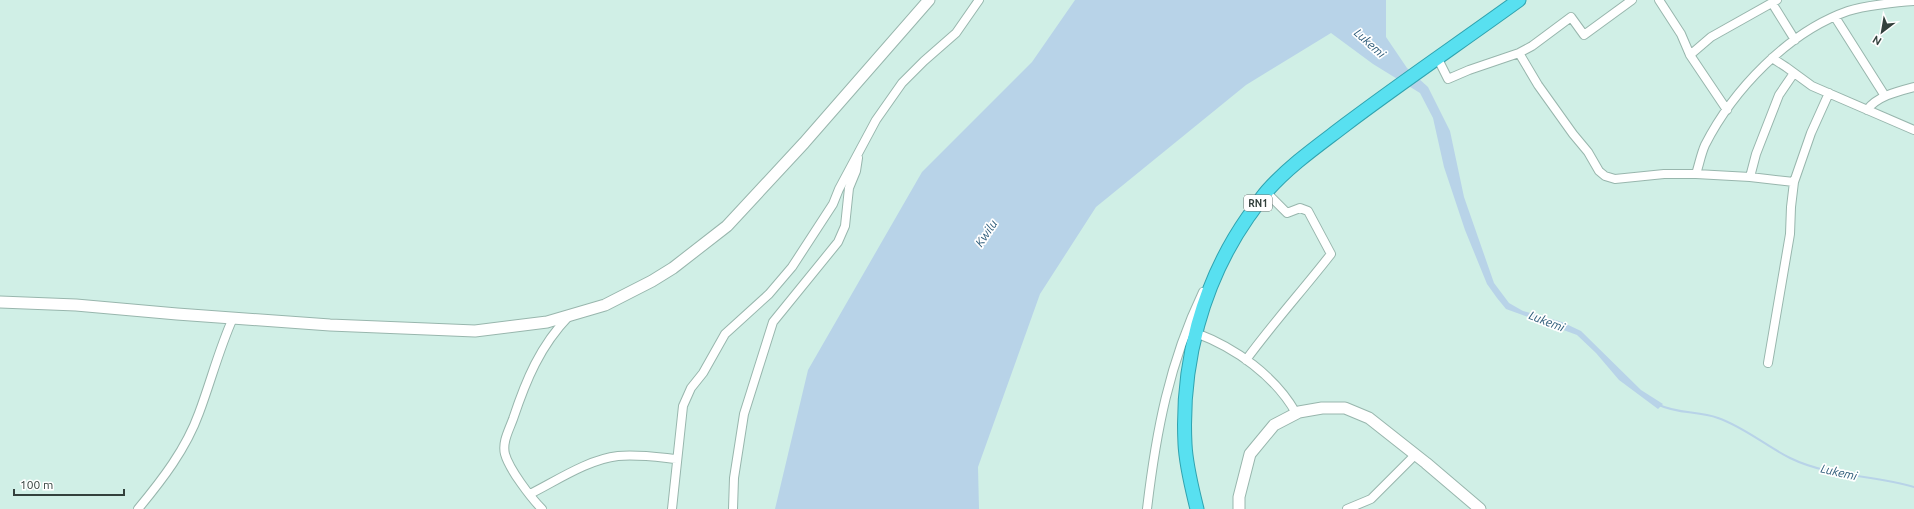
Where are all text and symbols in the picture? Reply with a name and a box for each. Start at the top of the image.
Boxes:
north arrow [1862,12,1902,52]
water label: Lukemi [1352,26,1389,61]
text: N [1870,33,1883,48]
road number: RN1 [1244,195,1272,211]
water label: Kwilu [972,217,1000,249]
water label: Lukemi [1527,308,1568,334]
water label: Lukemi [1820,462,1859,483]
scale bar [14,471,124,497]
text: 100 m [20,478,53,491]

